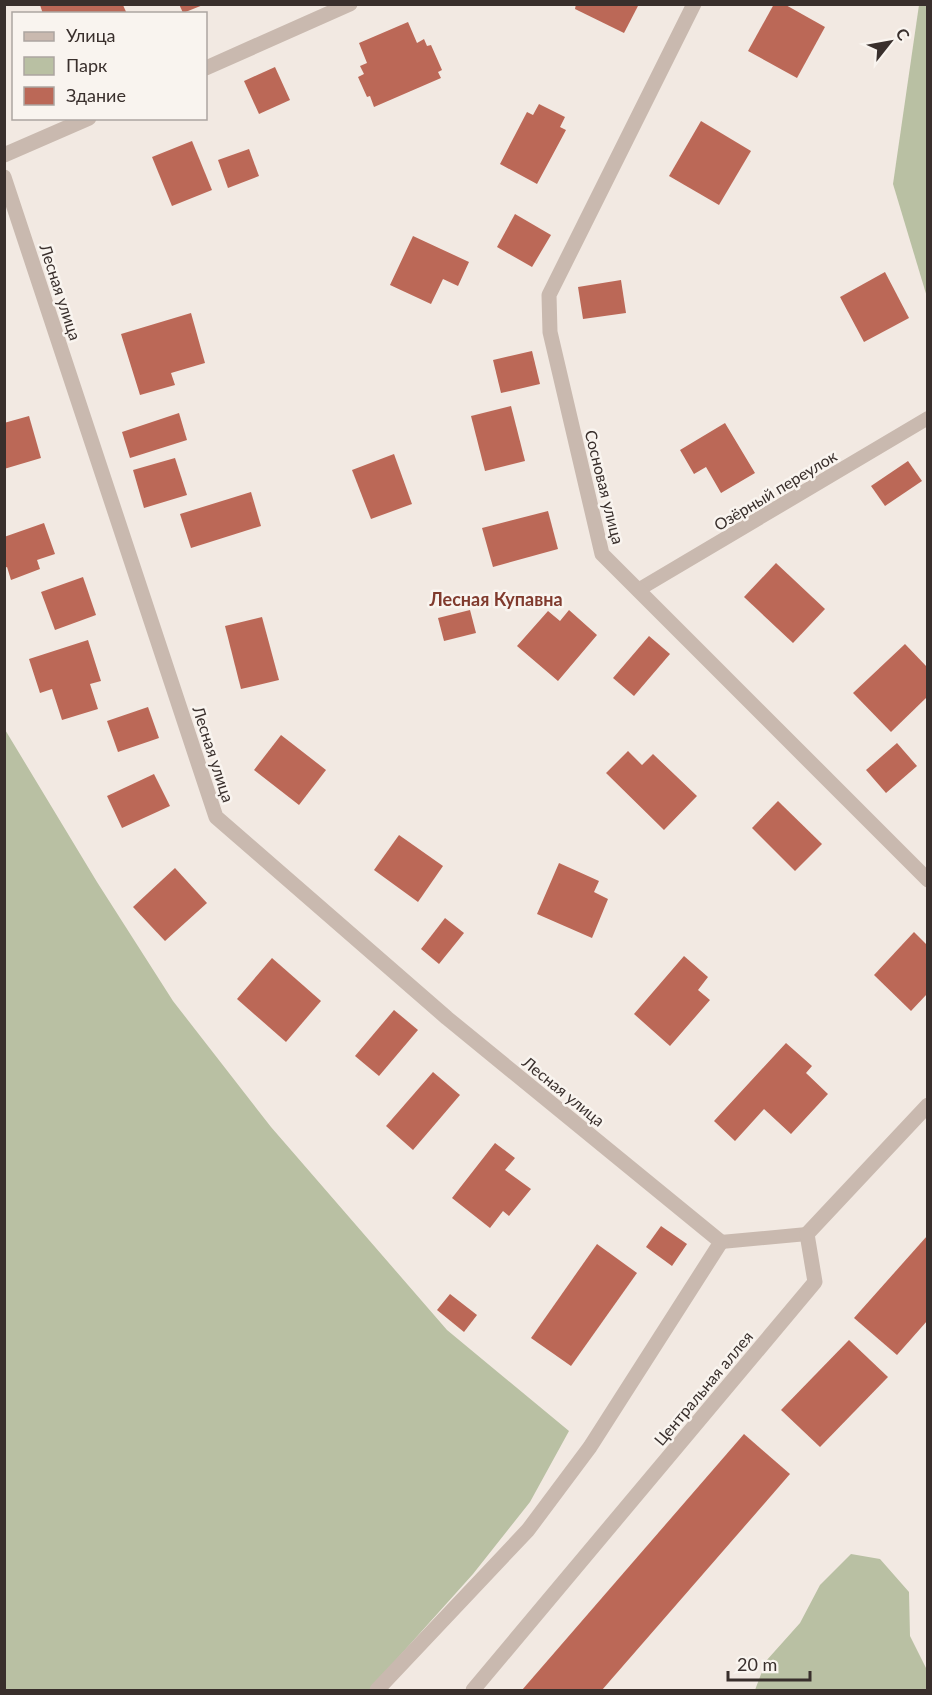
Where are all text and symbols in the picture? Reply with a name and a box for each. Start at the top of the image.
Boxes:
legend [12,12,207,120]
north arrow [860,12,920,72]
text: Улица [66,24,116,46]
text: С [892,25,914,44]
text: Парк [66,54,108,76]
text: Здание [66,84,126,106]
street label: Лесная улица [36,241,86,343]
street label: Сосновая улица [582,428,628,546]
street label: Озёрный переулок [710,445,840,534]
district label: Лесная Купавна [428,588,563,610]
street label: Лесная улица [189,703,239,805]
street label: Лесная улица [518,1051,609,1130]
street label: Центральная аллея [650,1327,756,1449]
scale bar [728,1644,810,1682]
text: 20 m [737,1653,777,1675]

